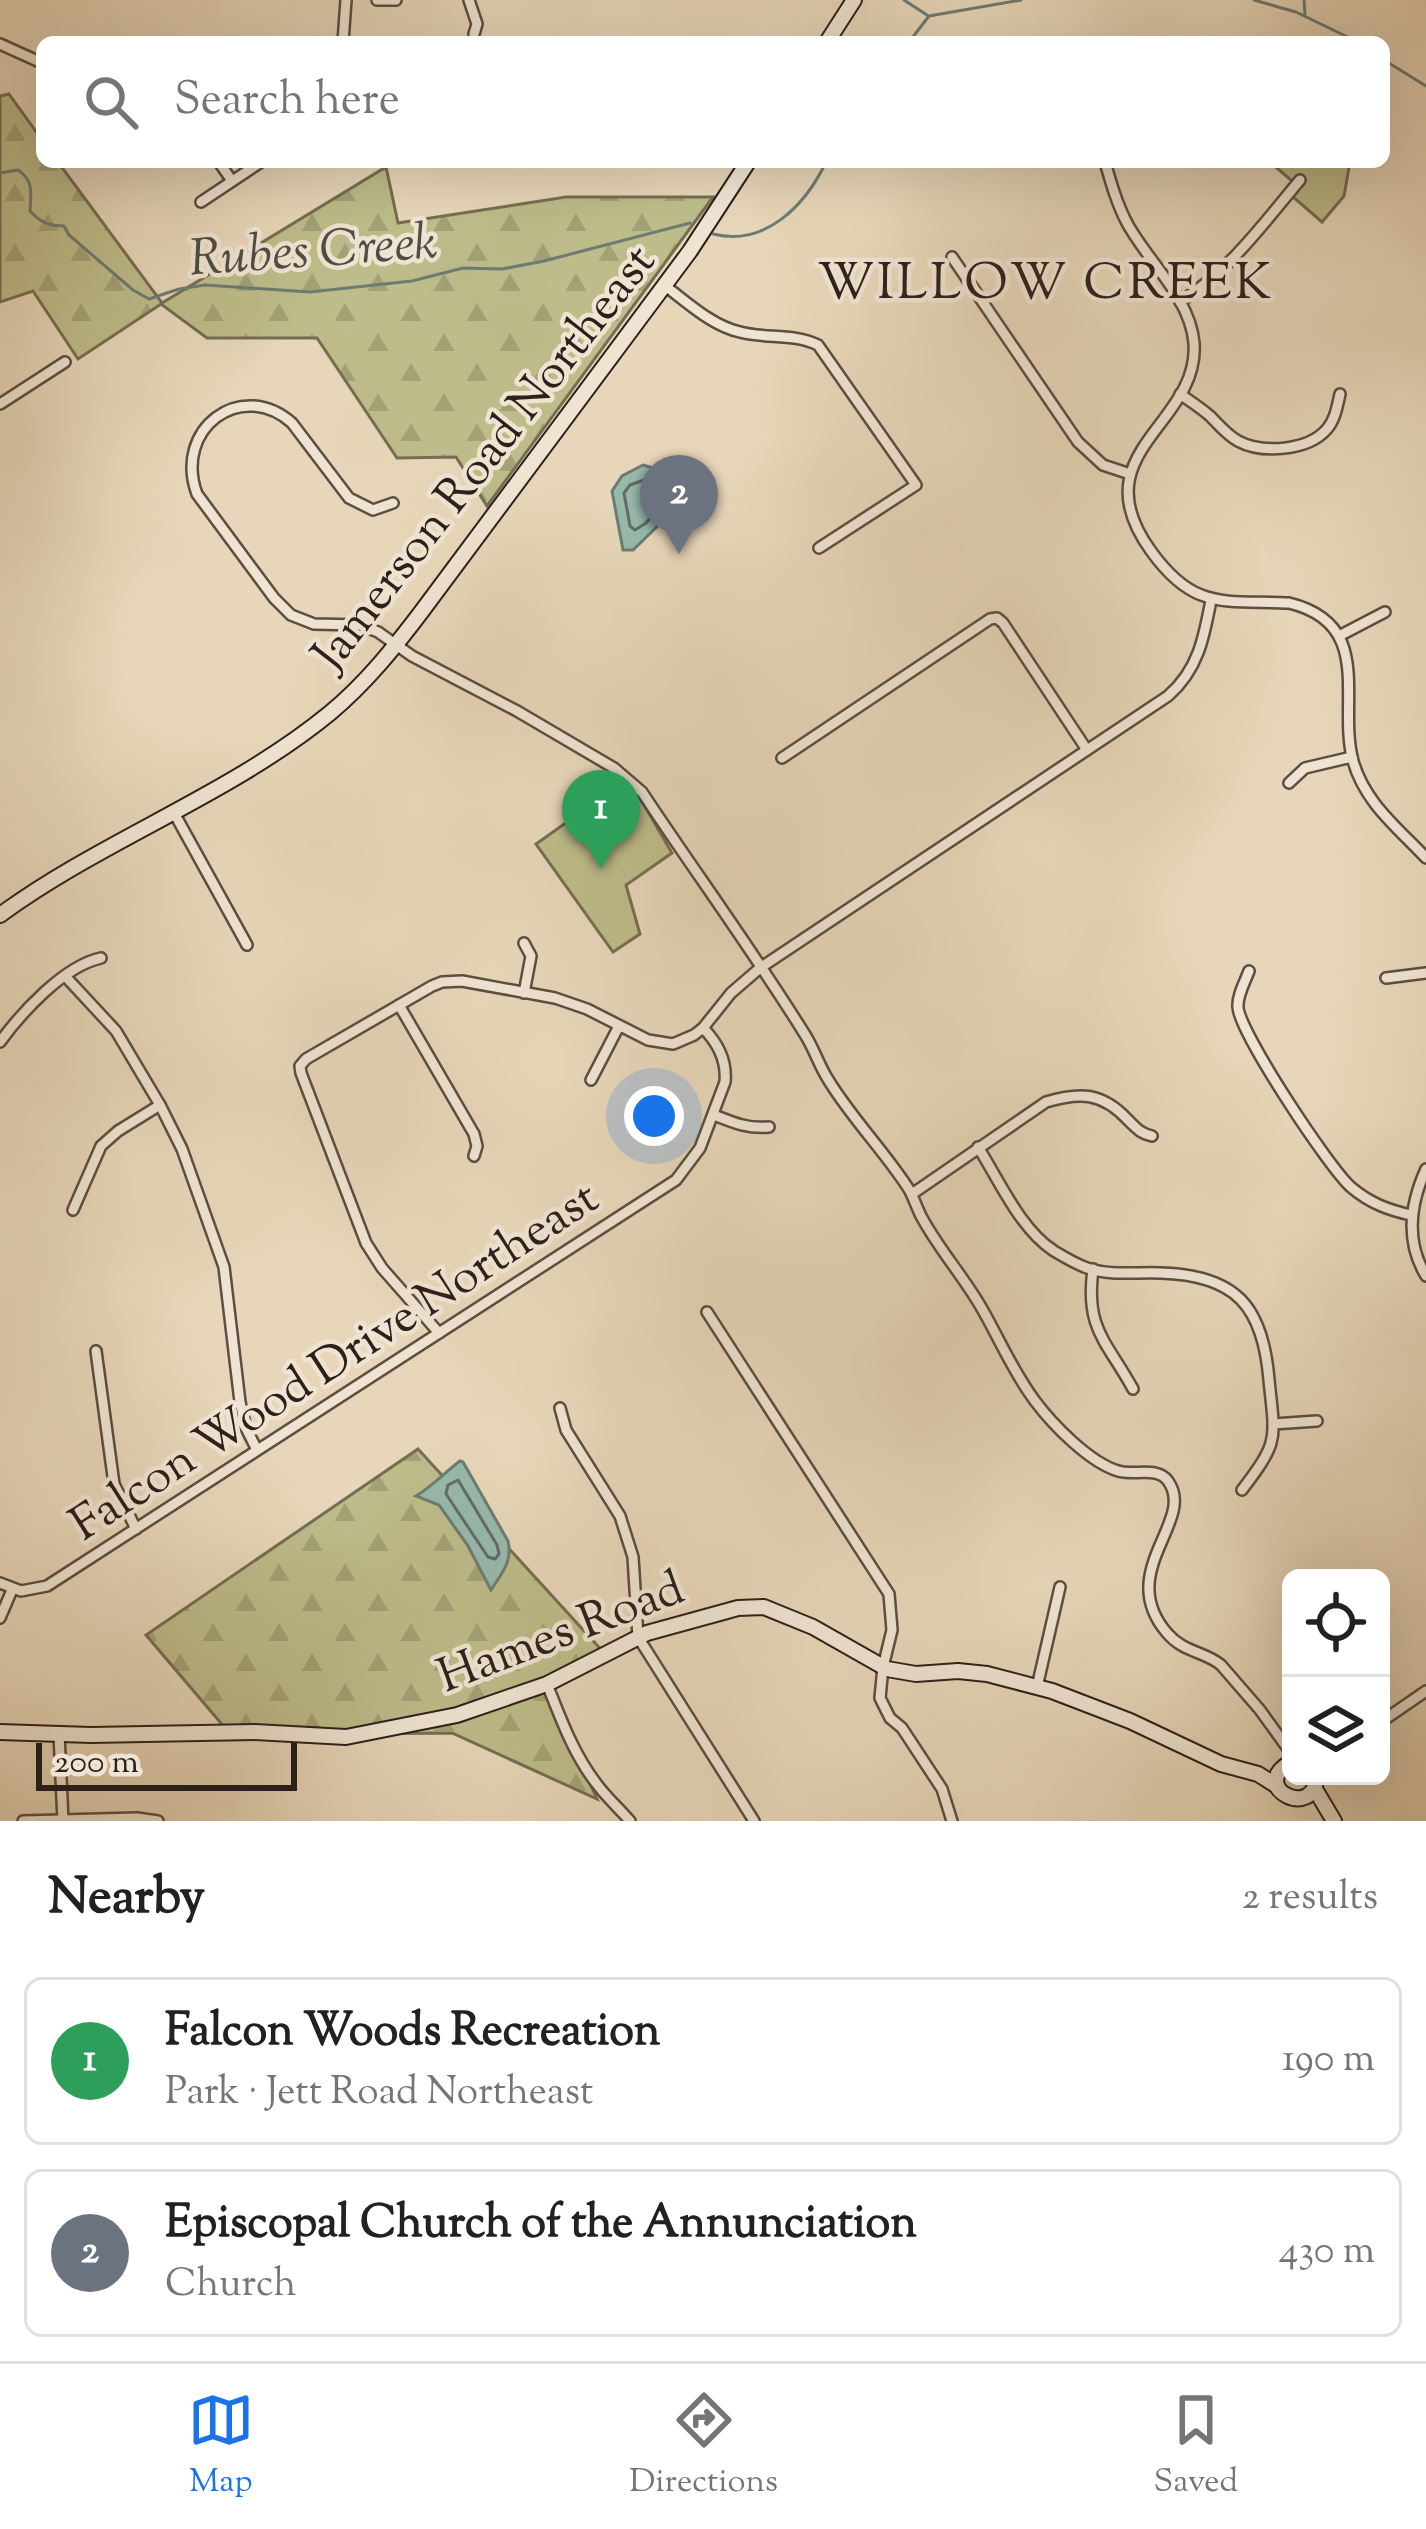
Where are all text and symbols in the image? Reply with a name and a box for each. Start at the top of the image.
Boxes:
search box [36,36,1390,168]
icon: search [78,69,144,135]
text: Search here [174,70,400,135]
water label: Rubes Creek [187,208,440,299]
street label: Jamerson Road Northeast [296,232,675,689]
district label: WILLOW CREEK [817,249,1275,322]
pin: 2 [640,455,718,554]
pin: 1 [562,770,640,869]
your location [624,1086,684,1146]
street label: Falcon Wood Drive Northeast [58,1167,614,1561]
street label: Hames Road [429,1557,695,1714]
map controls [1282,1569,1390,1785]
button: locate [1282,1569,1390,1677]
button: layers [1282,1677,1390,1785]
scale bar [36,1737,297,1790]
text: 200 m [54,1740,139,1788]
text: Nearby [48,1863,205,1936]
text: 2 results [1242,1871,1378,1927]
text: Falcon Woods Recreation [165,2001,660,2066]
text: 1 [83,2033,97,2089]
text: 190 m [1282,2033,1375,2089]
text: Park · Jett Road Northeast [165,2066,593,2122]
text: Episcopal Church of the Annunciation [165,2193,917,2258]
text: 2 [81,2225,99,2281]
text: 430 m [1279,2225,1375,2281]
text: Church [165,2258,296,2314]
tab: Map [188,2387,254,2507]
tab: Directions [629,2387,778,2507]
tab: Saved [1154,2387,1238,2507]

